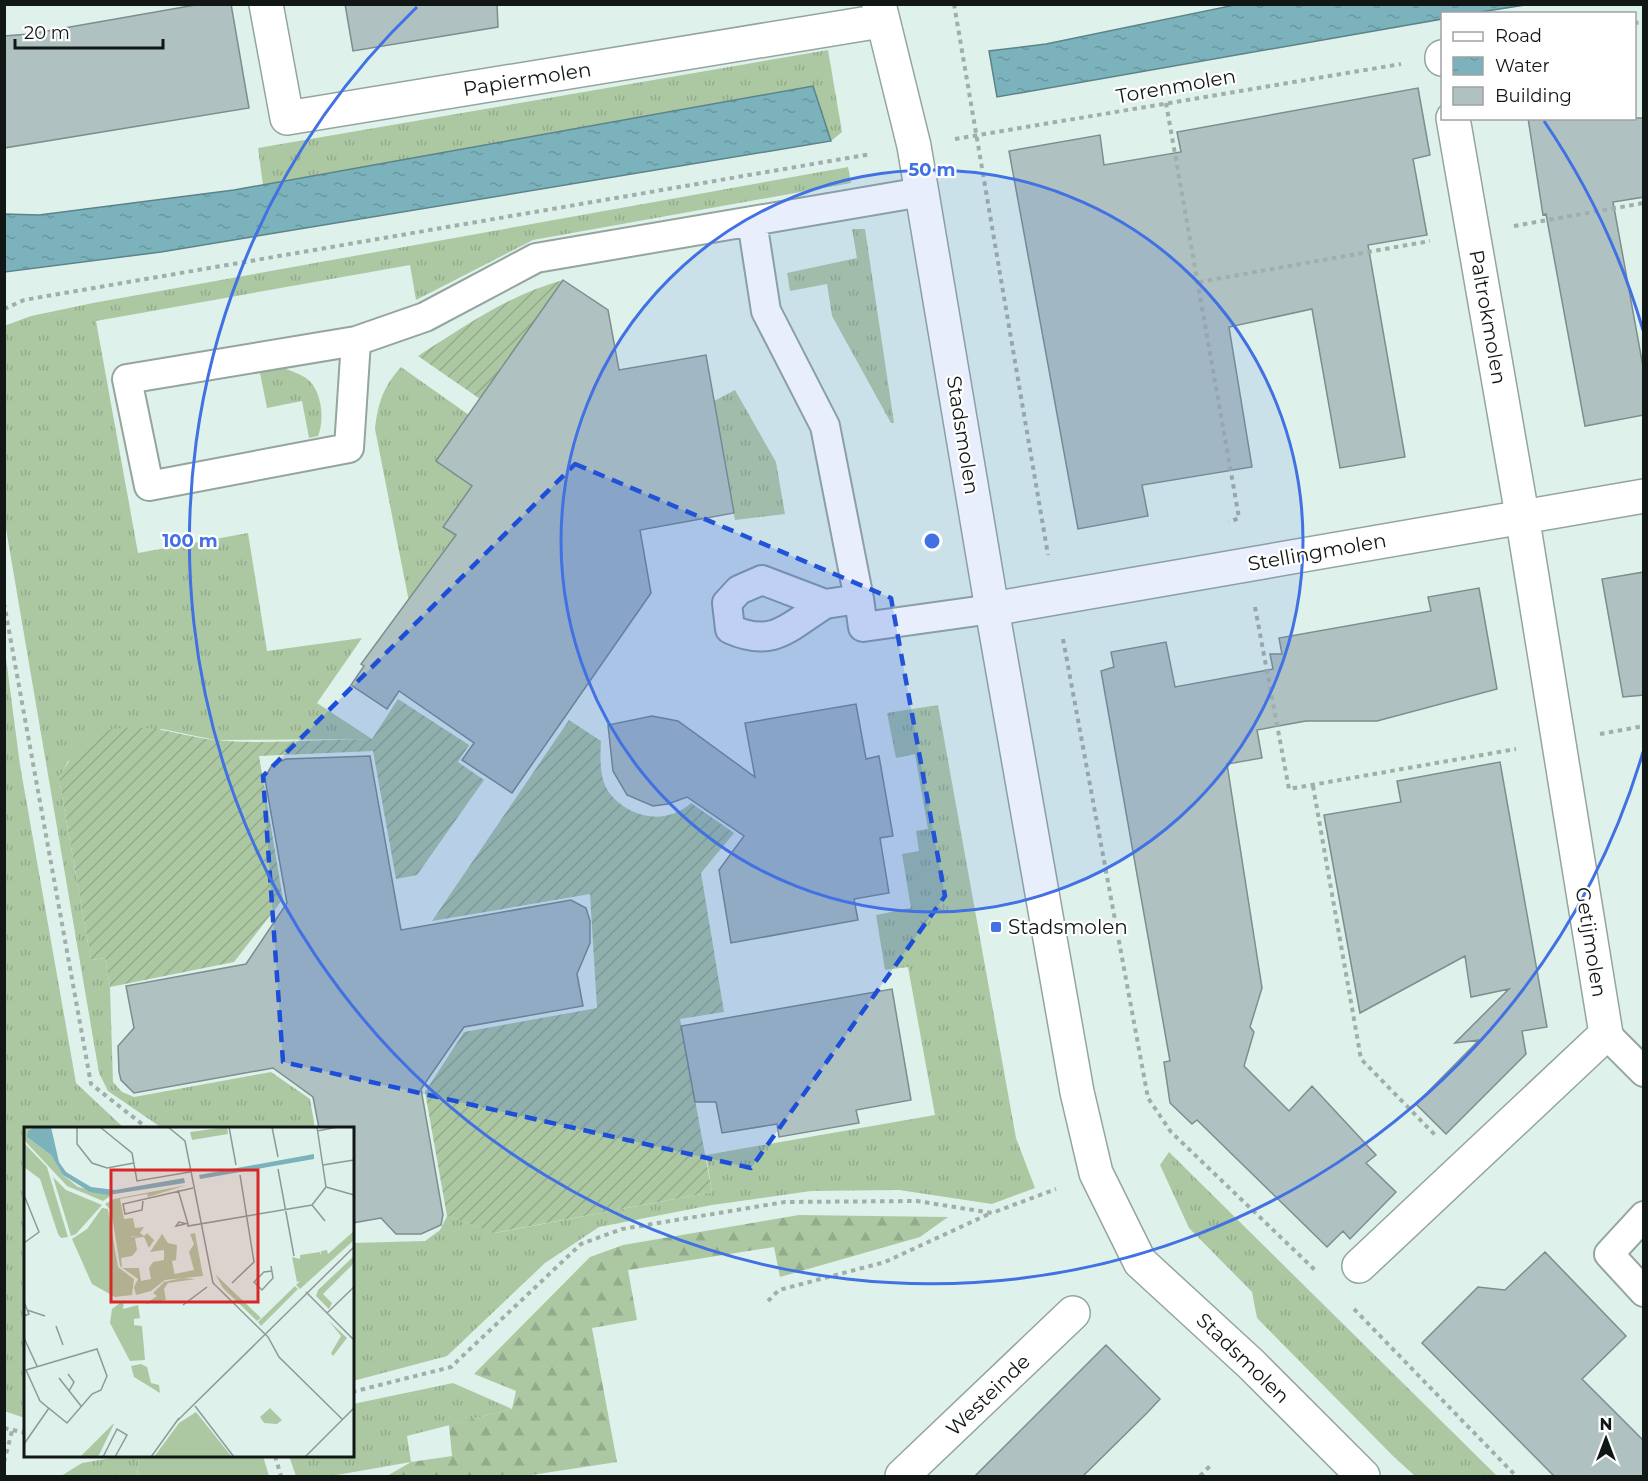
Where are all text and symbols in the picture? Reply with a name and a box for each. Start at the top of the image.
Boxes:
scale bar [15,12,164,50]
legend [1441,12,1636,120]
text: 20 m [24,22,70,44]
text: Road [1495,25,1542,47]
text: Water [1495,55,1550,77]
street label: Papiermolen [461,57,593,101]
street label: Torenmolen [1114,64,1238,108]
text: Building [1495,85,1572,107]
text: 50 m [909,159,955,181]
street label: Paltrokmolen [1464,248,1512,386]
street label: Stadsmolen [942,374,984,496]
street label: Stellingmolen [1246,528,1388,576]
text: 100 m [162,530,218,552]
centre of rings [922,531,942,551]
street label: Getijmolen [1570,885,1612,999]
place label: Stadsmolen [1008,915,1128,939]
marker: Stadsmolen [989,920,1003,934]
inset map [24,1127,354,1457]
street label: Stadsmolen [1192,1308,1294,1408]
street label: Westeinde [941,1349,1035,1441]
north arrow [1576,1409,1636,1469]
text: N [1600,1415,1612,1434]

